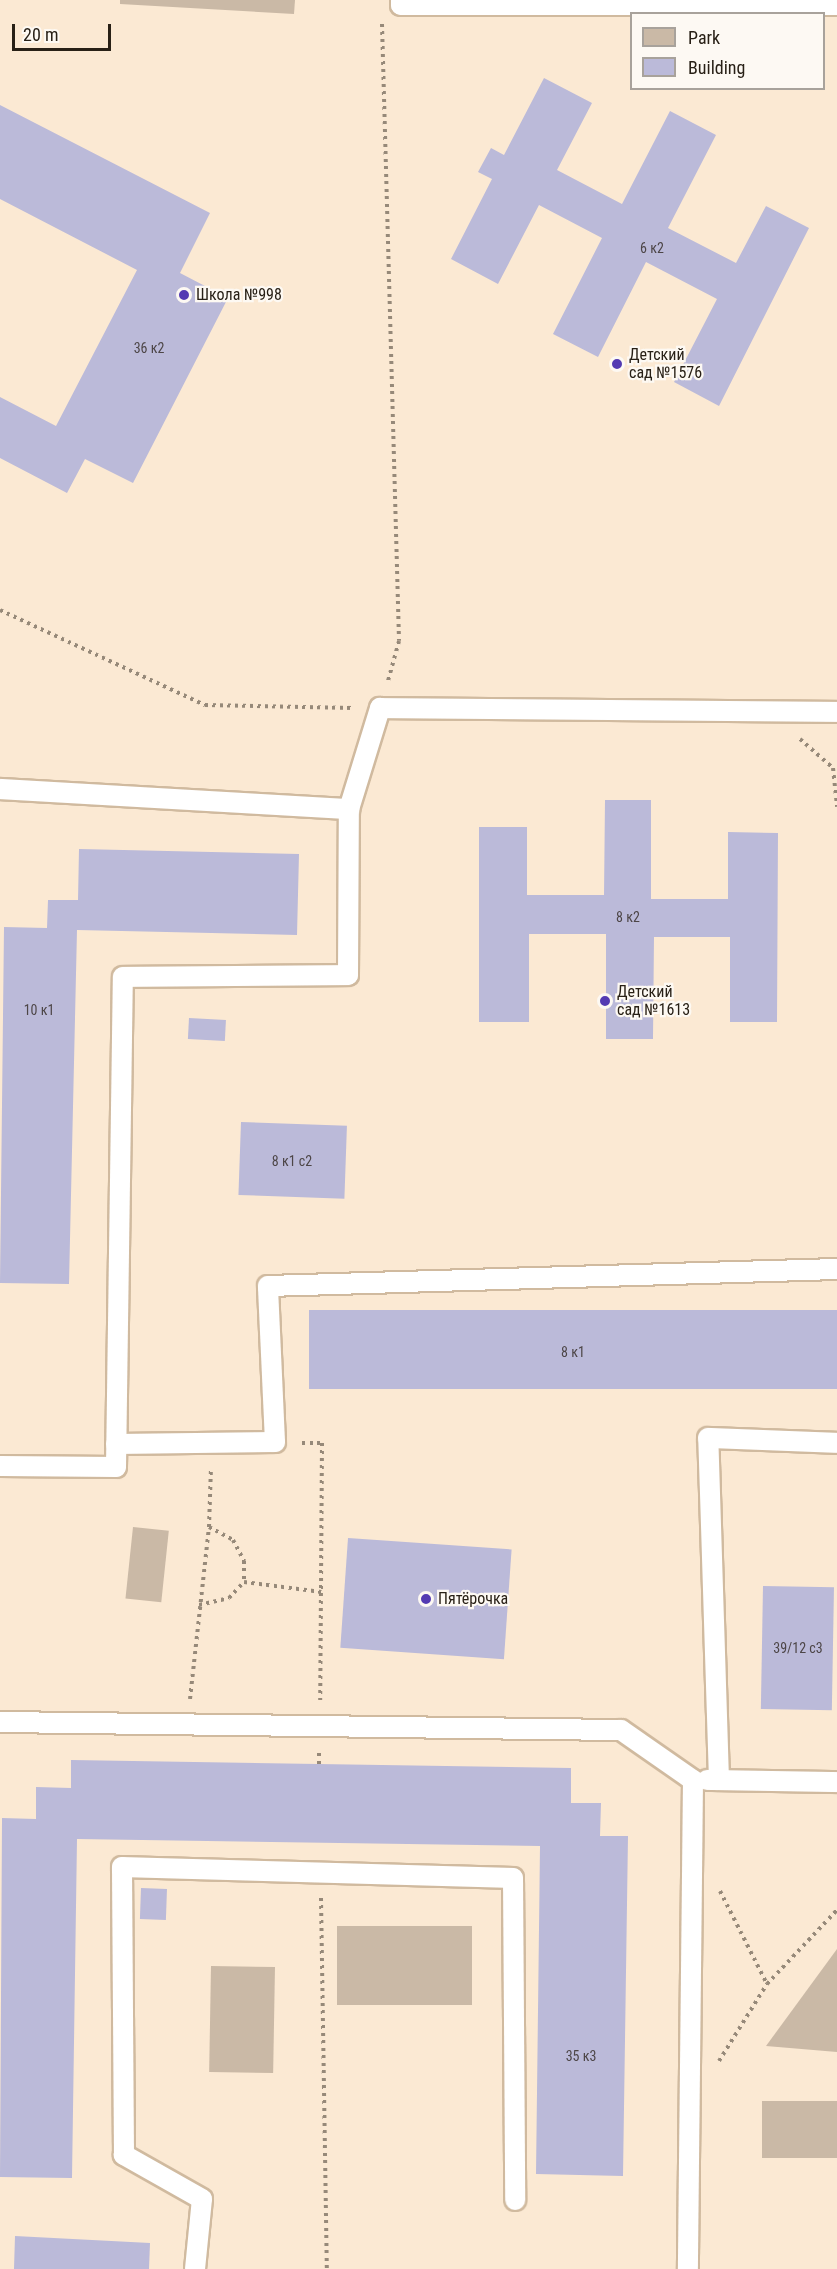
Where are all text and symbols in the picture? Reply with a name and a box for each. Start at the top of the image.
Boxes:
scale bar [15,12,114,50]
legend [630,12,825,90]
text: 20 m [23,24,58,45]
text: Park [688,27,720,48]
text: Building [688,57,745,78]
house number: 6 к2 [640,240,664,256]
place label: Школа №998 [196,285,282,305]
marker: Школа №998 [177,288,191,302]
house number: 36 к2 [134,340,164,356]
place label: Детский сад №1576 [629,345,702,383]
marker: Детский сад №1576 [610,357,624,371]
house number: 8 к2 [616,909,640,925]
place label: Детский сад №1613 [617,982,690,1020]
marker: Детский сад №1613 [598,994,612,1008]
house number: 10 к1 [24,1002,54,1018]
house number: 8 к1 с2 [272,1153,312,1169]
house number: 8 к1 [561,1344,585,1360]
place label: Пятёрочка [438,1589,508,1609]
marker: Пятёрочка [419,1592,433,1606]
house number: 39/12 с3 [773,1640,823,1656]
house number: 35 к3 [566,2048,596,2064]

